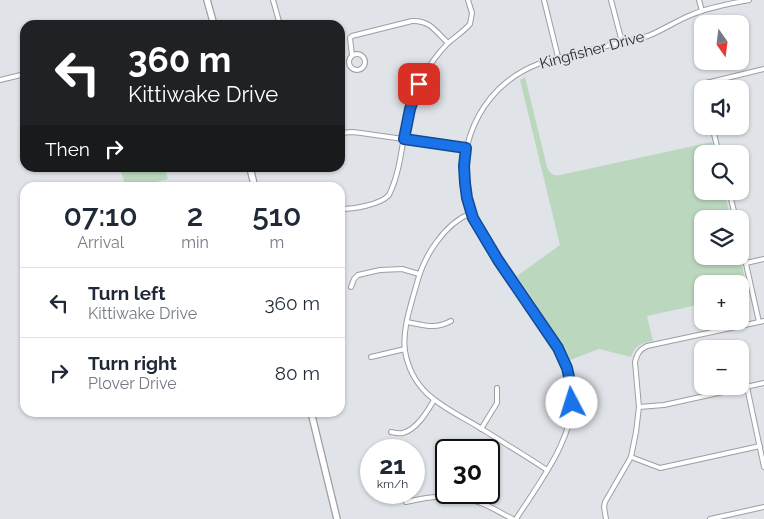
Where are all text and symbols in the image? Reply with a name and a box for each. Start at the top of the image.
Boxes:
north arrow [694,15,749,70]
map controls [694,15,749,395]
street label: Kingfisher Drive [538,27,647,73]
text: 360 m [128,39,231,80]
icon: left [45,40,110,105]
pin [398,63,440,105]
icon: arrive [405,70,433,98]
button: sound [694,80,749,135]
text: Kittiwake Drive [128,81,278,107]
icon: right [100,135,128,163]
text: Then [45,138,90,160]
button: search [694,145,749,200]
text: 07:10 [64,198,138,233]
text: 2 [187,198,203,233]
text: 510 [252,198,301,233]
button: layers [694,210,749,265]
text: Arrival [77,233,124,252]
text: min [181,233,209,252]
text: m [270,233,284,252]
button: + [694,275,749,330]
text: Turn left [88,282,165,304]
icon: left [45,289,73,317]
text: 360 m [264,292,320,314]
text: Kittiwake Drive [88,304,197,323]
button: − [694,340,749,395]
text: Turn right [88,352,177,374]
icon: right [45,359,73,387]
text: 80 m [275,362,320,384]
text: Plover Drive [88,374,177,393]
position arrow [545,376,597,428]
speed limit sign: 30 [435,439,500,504]
text: 21 [379,450,406,480]
text: km/h [377,477,408,491]

